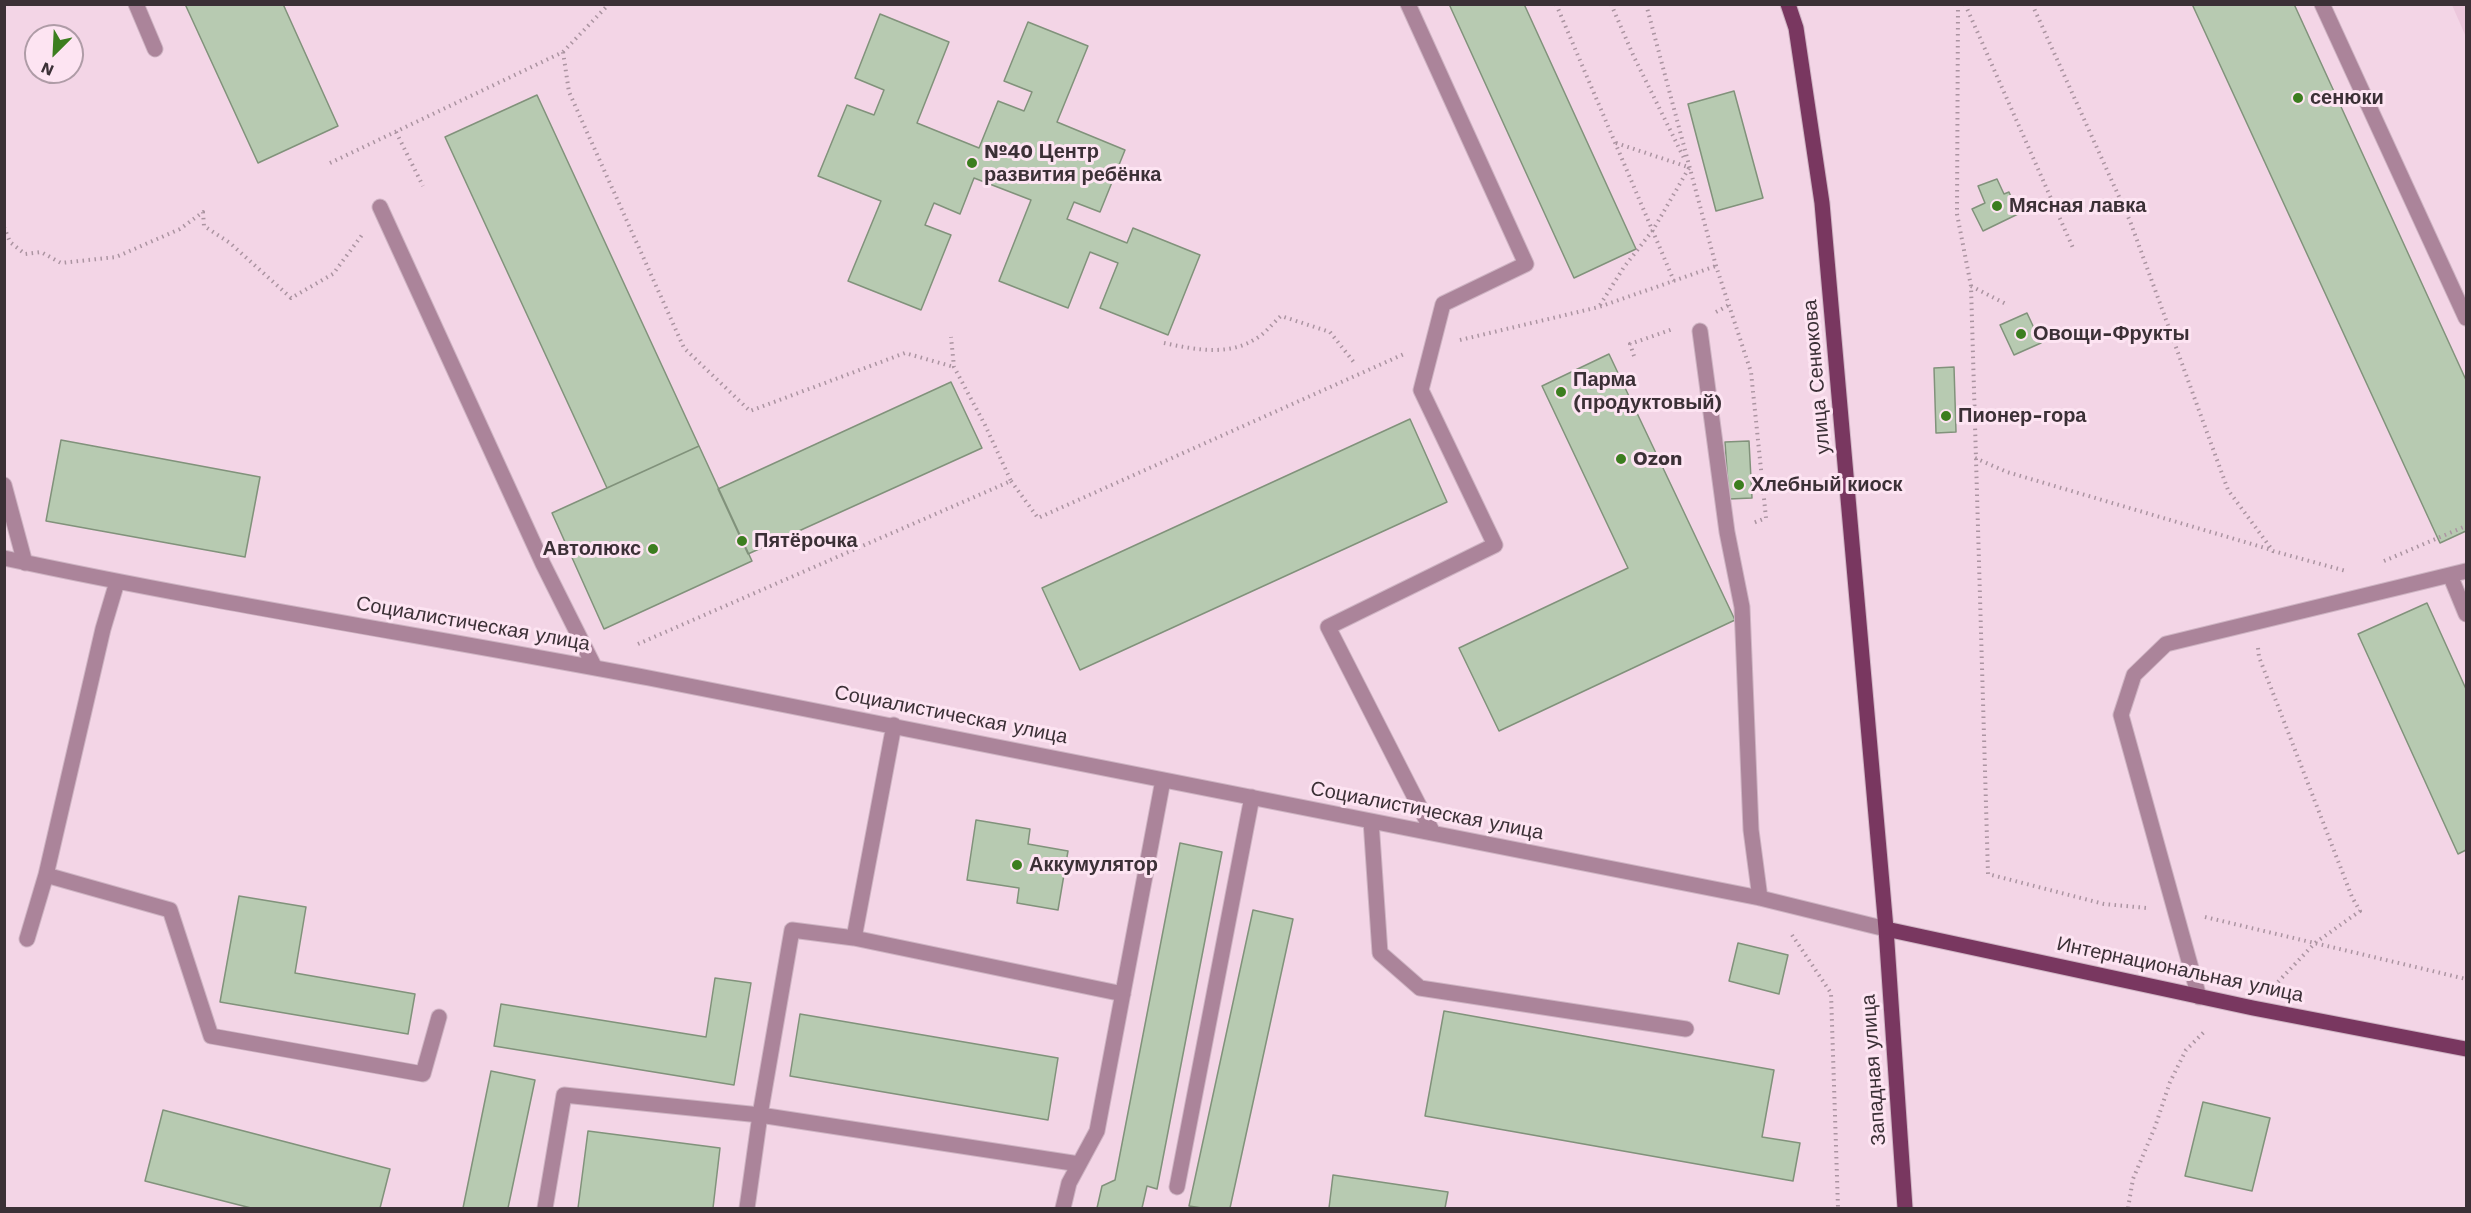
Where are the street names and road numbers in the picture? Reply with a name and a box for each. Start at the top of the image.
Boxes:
street label: улица Сенюкова [1798,299,1836,455]
street label: Социалистическая улица [354,592,592,656]
street label: Социалистическая улица [832,681,1070,749]
street label: Социалистическая улица [1308,777,1546,845]
street label: Интернациональная улица [2054,932,2306,1008]
street label: Западная улица [1857,994,1891,1146]

